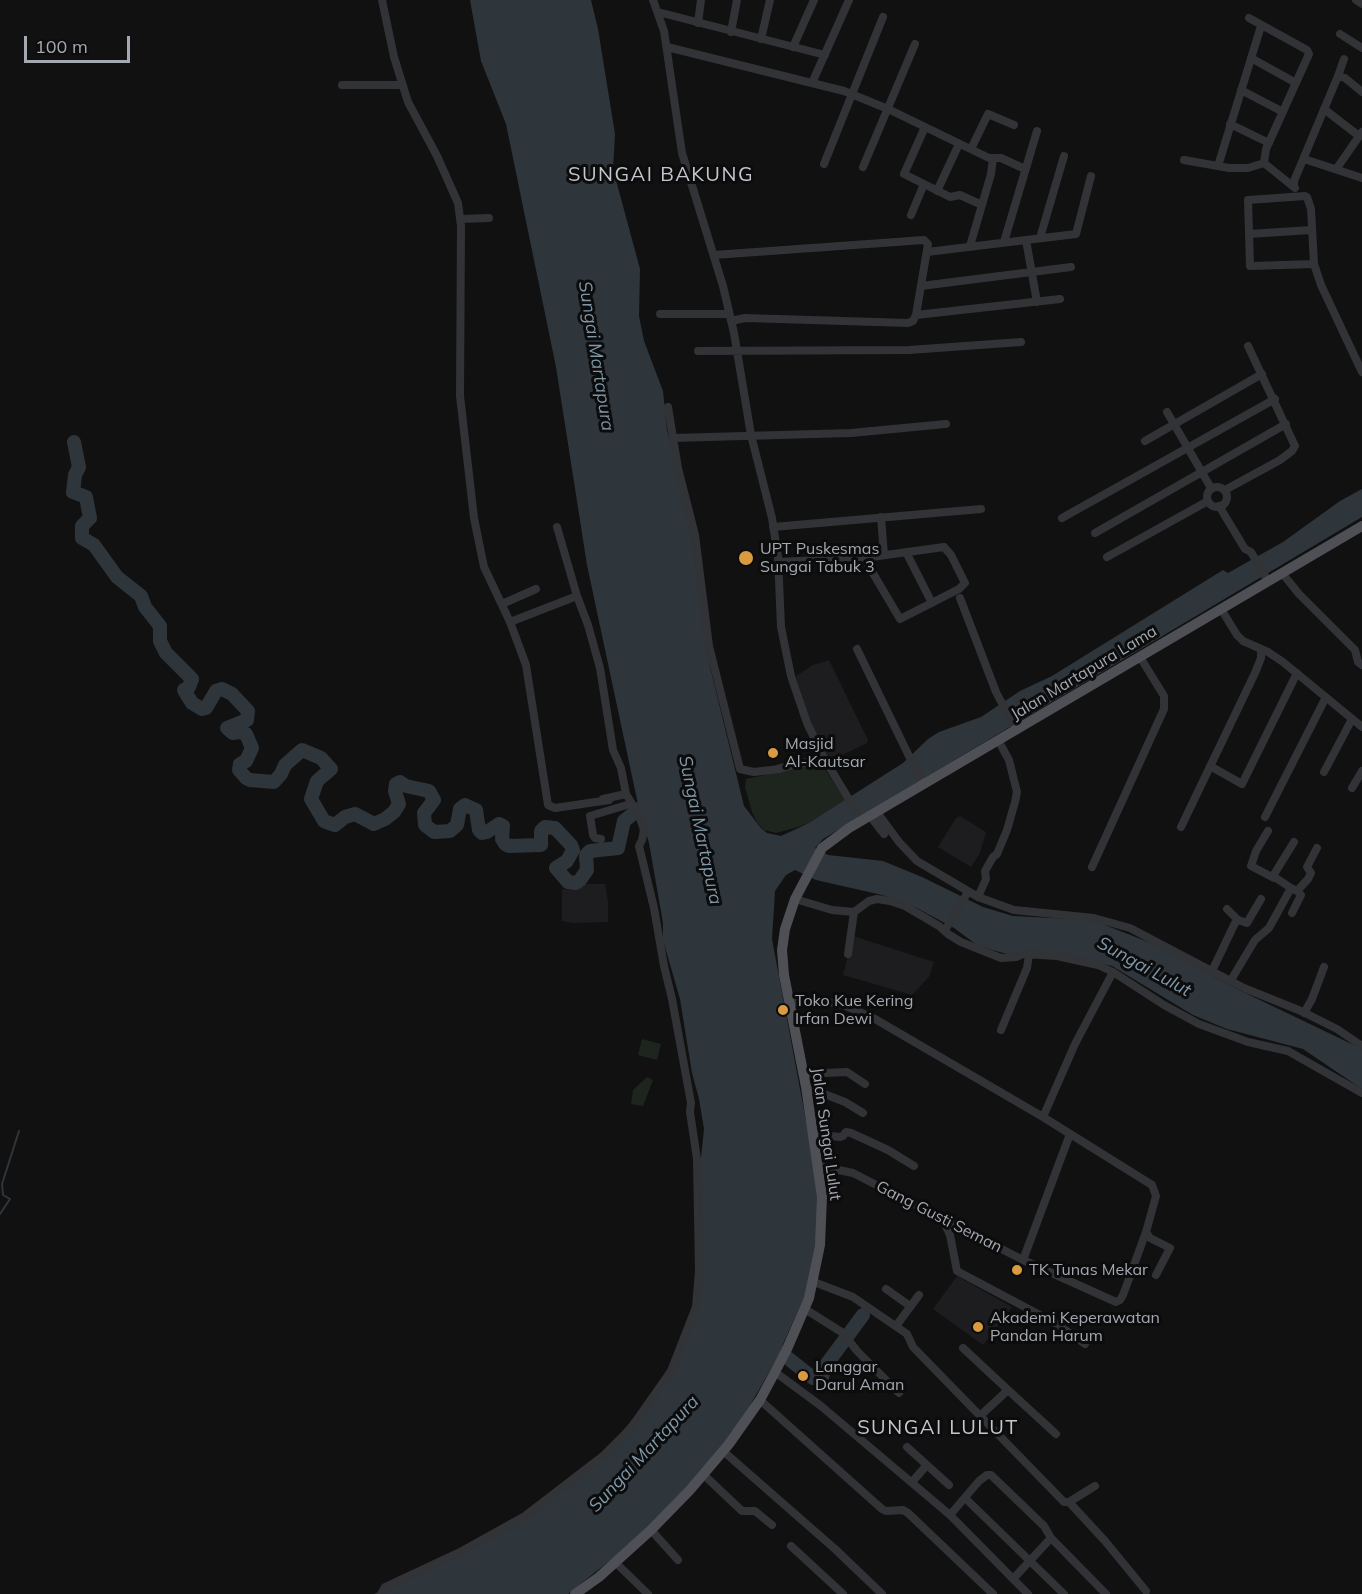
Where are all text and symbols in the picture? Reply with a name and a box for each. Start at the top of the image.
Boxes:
scale bar [27,24,134,62]
text: 100 m [35,35,88,58]
district label: SUNGAI BAKUNG [568,163,754,187]
water label: Sungai Martapura [573,279,619,433]
place label: UPT Puskesmas Sungai Tabuk 3 [760,539,879,577]
marker: UPT Puskesmas Sungai Tabuk 3 [737,549,755,567]
street label: Jalan Martapura Lama [1008,622,1160,724]
place label: Masjid Al-Kautsar [785,734,865,772]
marker: Masjid Al-Kautsar [766,746,780,760]
water label: Sungai Martapura [674,754,726,906]
water label: Sungai Lulut [1093,932,1195,1002]
place label: Toko Kue Kering Irfan Dewi [795,991,913,1029]
marker: Toko Kue Kering Irfan Dewi [776,1003,790,1017]
street label: Jalan Sungai Lulut [807,1066,845,1202]
street label: Gang Gusti Seman [873,1177,1005,1257]
place label: TK Tunas Mekar [1029,1260,1148,1280]
marker: TK Tunas Mekar [1010,1263,1024,1277]
place label: Akademi Keperawatan Pandan Harum [990,1308,1160,1346]
marker: Akademi Keperawatan Pandan Harum [971,1320,985,1334]
place label: Langgar Darul Aman [815,1357,904,1395]
marker: Langgar Darul Aman [796,1369,810,1383]
water label: Sungai Martapura [584,1391,704,1517]
district label: SUNGAI LULUT [857,1416,1019,1440]

